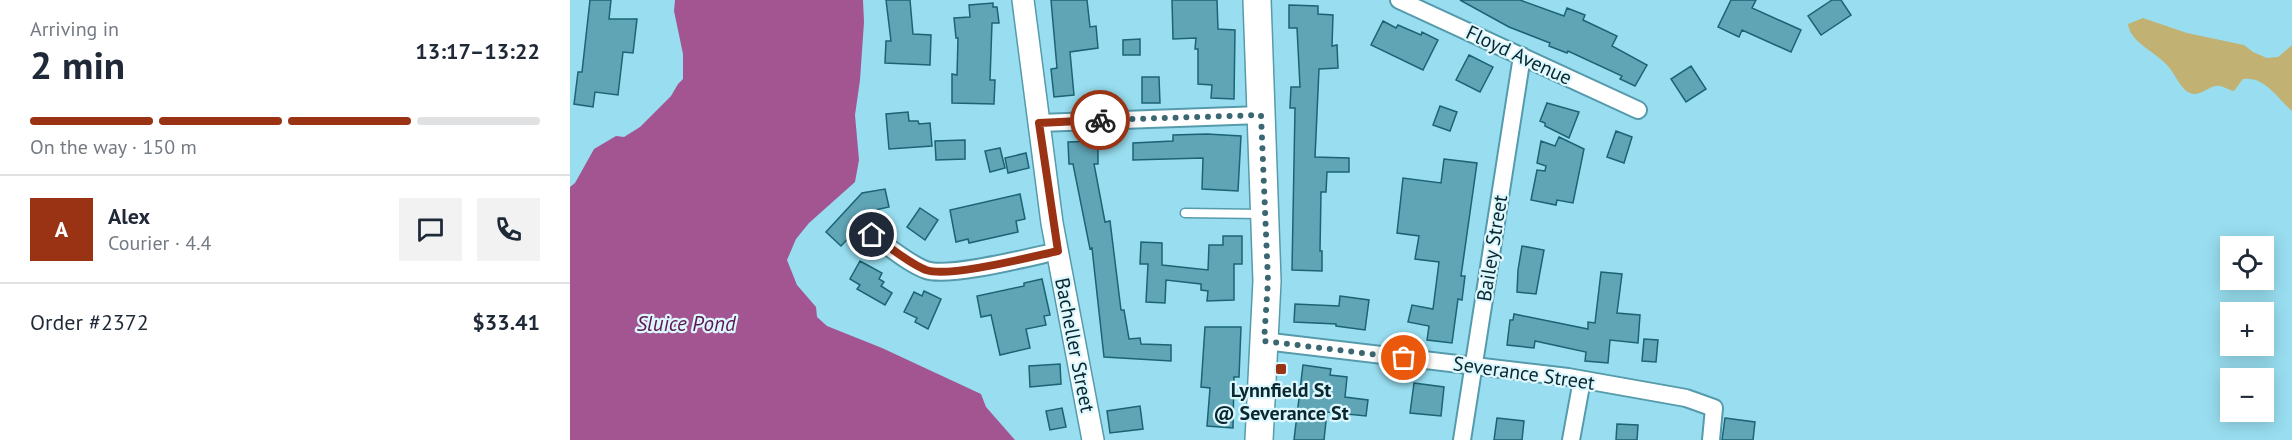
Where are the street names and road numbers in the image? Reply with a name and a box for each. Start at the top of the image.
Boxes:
street label: Floyd Avenue [1462,19,1576,91]
street label: Bailey Street [1471,193,1513,303]
street label: Bacheller Street [1049,275,1101,415]
street label: Severance Street [1452,350,1597,396]

